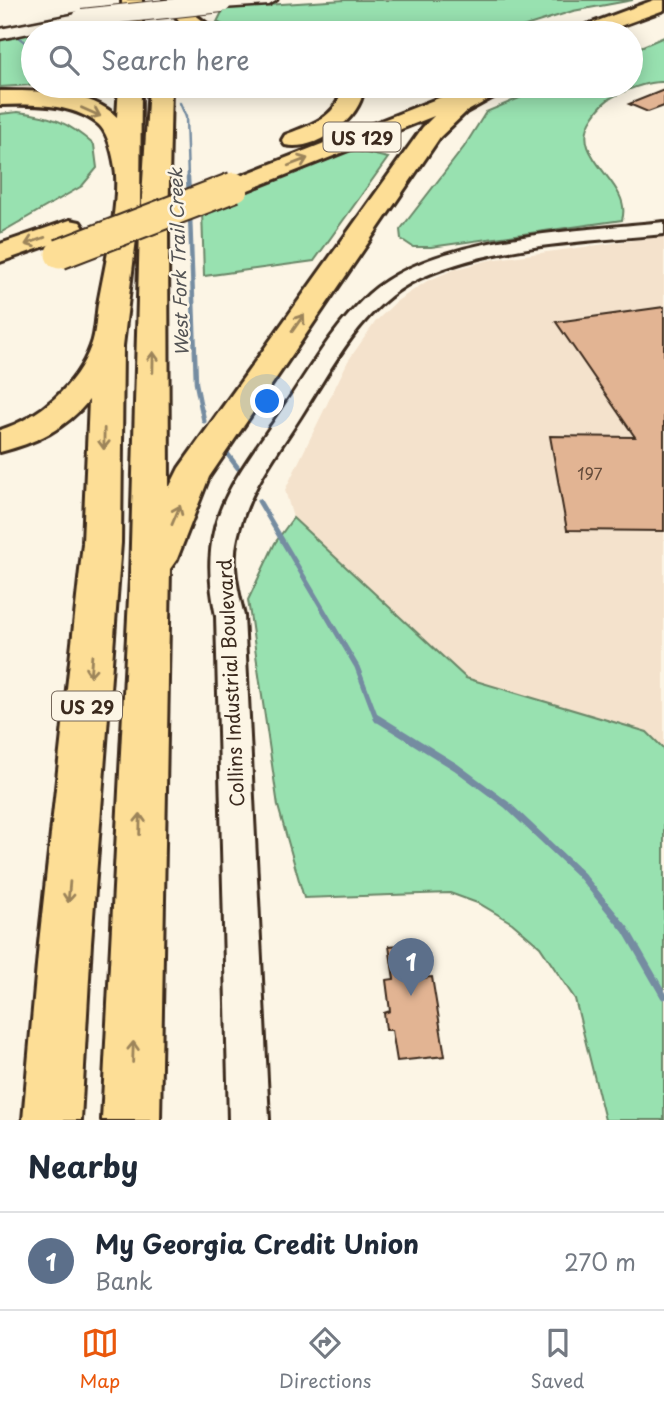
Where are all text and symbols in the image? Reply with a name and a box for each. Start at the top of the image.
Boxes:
search box [21,21,643,98]
text: Search here [101,40,250,79]
icon: search [45,41,83,79]
one-way arrow [80,106,101,119]
road number: US 129 [324,122,400,152]
one-way arrow [286,155,308,167]
water label: West Fork Trail Creek [161,166,195,357]
one-way arrow [24,236,46,248]
one-way arrow [291,314,305,334]
one-way arrow [146,351,160,374]
your location [250,384,284,418]
one-way arrow [98,427,111,450]
house number: 197 [577,461,603,485]
one-way arrow [171,504,184,526]
street label: Collins Industrial Boulevard [210,558,250,808]
one-way arrow [84,654,97,677]
road number: US 29 [52,692,122,720]
one-way arrow [134,813,147,836]
one-way arrow [62,880,75,903]
pin: 1 [388,938,434,996]
one-way arrow [127,1041,140,1064]
text: Nearby [28,1143,138,1188]
text: My Georgia Credit Union [95,1224,419,1263]
text: 1 [46,1244,57,1279]
text: 270 m [564,1244,636,1279]
text: Bank [95,1263,153,1298]
tab: Map [80,1324,120,1394]
tab: Directions [279,1324,372,1394]
tab: Saved [531,1324,584,1394]

